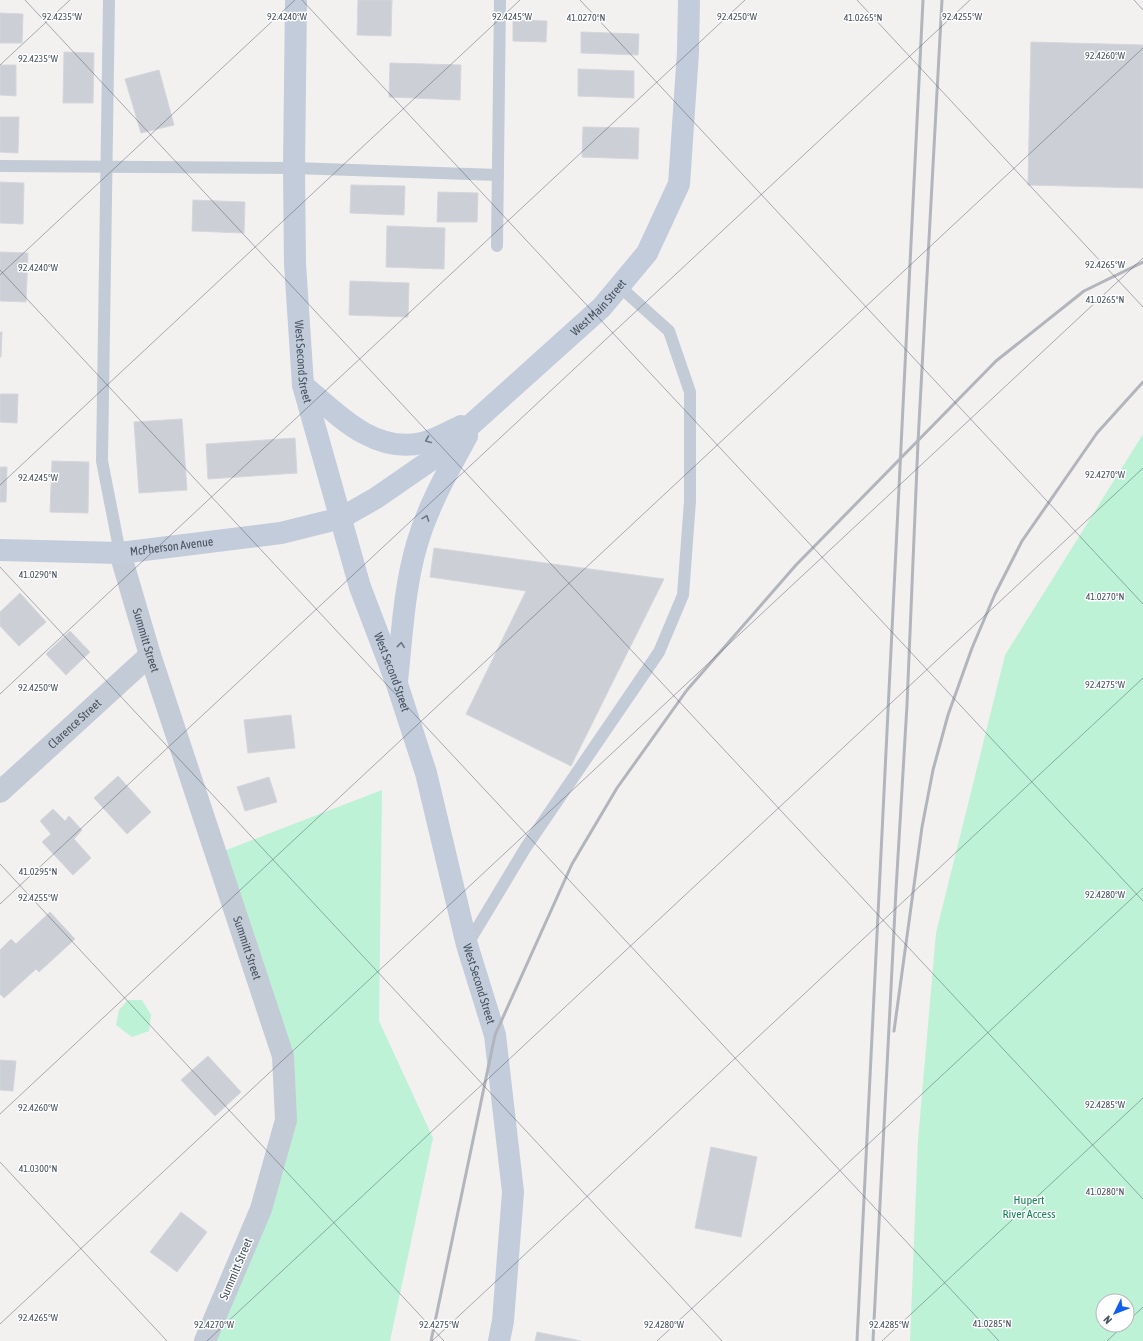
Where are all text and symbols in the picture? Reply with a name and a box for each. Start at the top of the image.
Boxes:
text: 92.4235°W [42,11,83,22]
text: 92.4240°W [267,11,308,22]
text: 92.4245°W [492,11,533,22]
text: 92.4250°W [717,11,758,22]
text: 92.4255°W [942,11,983,22]
text: 41.0270°N [567,12,605,23]
text: 41.0265°N [844,12,882,23]
text: 92.4260°W [1085,50,1126,61]
text: 92.4235°W [18,53,59,64]
text: 92.4265°W [1085,259,1126,270]
text: 92.4240°W [18,262,59,273]
street label: West Main Street [568,276,629,339]
text: 41.0265°N [1086,294,1124,305]
street label: West Second Street [292,320,315,405]
one-way arrow [425,436,432,444]
text: 92.4270°W [1085,469,1126,480]
text: 92.4245°W [18,472,59,483]
one-way arrow [421,515,430,522]
street label: McPherson Avenue [129,534,214,559]
text: 41.0290°N [19,569,57,580]
text: 41.0270°N [1086,591,1124,602]
street label: Summitt Street [130,607,162,674]
street label: West Second Street [371,630,413,714]
one-way arrow [396,642,405,648]
text: 92.4275°W [1085,679,1126,690]
text: 92.4250°W [18,682,59,693]
street label: Clarence Street [45,696,104,752]
text: 41.0295°N [19,866,57,877]
text: 92.4280°W [1085,889,1126,900]
text: 92.4255°W [18,892,59,903]
street label: Summitt Street [230,915,264,982]
street label: West Second Street [460,942,498,1026]
text: 92.4285°W [1085,1099,1126,1110]
text: 92.4260°W [18,1102,59,1113]
text: 41.0300°N [19,1163,57,1174]
text: 41.0280°N [1086,1186,1124,1197]
park label: Hupert River Access [1003,1193,1055,1221]
street label: Summitt Street [217,1236,256,1302]
north arrow [1095,1293,1135,1333]
text: 92.4265°W [18,1312,59,1323]
text: N [1101,1313,1114,1326]
text: 41.0285°N [973,1318,1011,1329]
text: 92.4270°W [194,1319,235,1330]
text: 92.4275°W [419,1319,460,1330]
text: 92.4280°W [644,1319,685,1330]
text: 92.4285°W [869,1319,910,1330]

